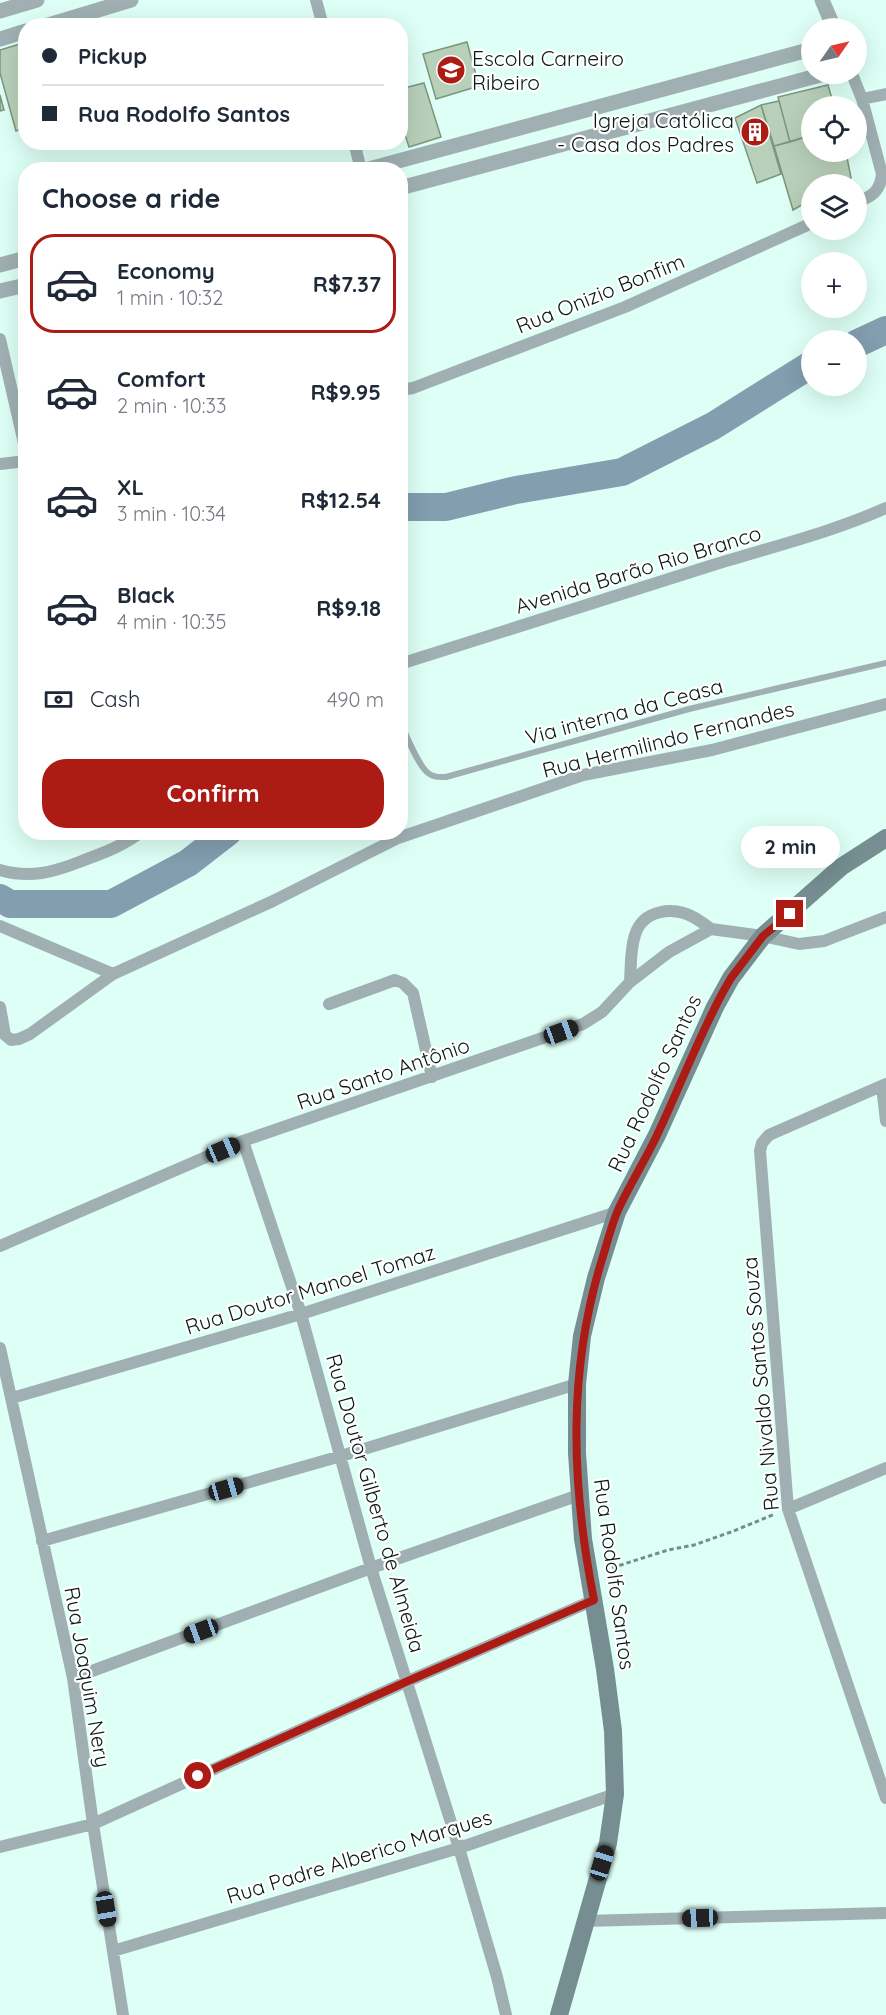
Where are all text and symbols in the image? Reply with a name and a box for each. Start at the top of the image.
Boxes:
north arrow [801,18,867,84]
map controls [801,18,867,396]
text: Pickup [78,42,147,70]
place label: Escola Carneiro Ribeiro [472,45,624,95]
school or university icon: Escola Carneiro Ribeiro [435,54,467,86]
button: locate [801,96,867,162]
text: Rua Rodolfo Santos [78,100,290,128]
place label: Igreja Católica - Casa dos Padres [557,107,734,157]
building icon: Igreja Católica - Casa dos Padres [739,116,771,148]
button: layers [801,174,867,240]
text: Choose a ride [42,181,220,215]
street label: Rua Onizio Bonfim [512,247,688,339]
button: + [801,252,867,318]
icon: car [45,257,99,311]
text: Economy [117,257,215,285]
text: R$7.37 [313,270,381,298]
text: 1 min · 10:32 [117,285,223,310]
button: − [801,330,867,396]
icon: car [45,365,99,419]
text: Comfort [117,365,206,393]
text: R$9.95 [310,378,381,406]
text: 2 min · 10:33 [117,393,226,418]
icon: car [45,473,99,527]
text: XL [117,473,144,501]
text: R$12.54 [301,486,381,514]
text: 3 min · 10:34 [117,501,226,526]
street label: Avenida Barão Rio Branco [512,519,764,619]
icon: car [45,581,99,635]
text: Black [117,581,175,609]
text: R$9.18 [316,594,381,622]
text: 4 min · 10:35 [117,609,226,634]
street label: Via interna da Ceasa [522,672,726,750]
icon: cash [42,683,75,716]
text: Cash [90,685,141,713]
text: 490 m [327,687,384,712]
street label: Rua Hermilindo Fernandes [539,695,797,783]
button: Confirm [42,759,384,828]
callout: 2 min [740,827,840,869]
text: 2 min [764,834,817,859]
route end [776,900,803,927]
street label: Rua Rodolfo Santos [602,990,706,1176]
car [541,1017,581,1047]
street label: Rua Santo Antônio [293,1031,473,1115]
car [203,1135,243,1165]
street label: Rua Doutor Manoel Tomaz [182,1239,438,1339]
street label: Rua Nivaldo Santos Souza [736,1256,784,1512]
street label: Rua Doutor Gilberto de Almeida [321,1351,431,1655]
car [206,1475,246,1503]
street label: Rua Rodolfo Santos [589,1477,641,1671]
street label: Rua Joaquim Nery [59,1585,117,1769]
car [181,1616,221,1646]
route start [184,1762,211,1789]
street label: Rua Padre Alberico Marques [223,1803,495,1909]
car [588,1843,616,1883]
car [94,1890,118,1928]
car [682,1908,718,1928]

